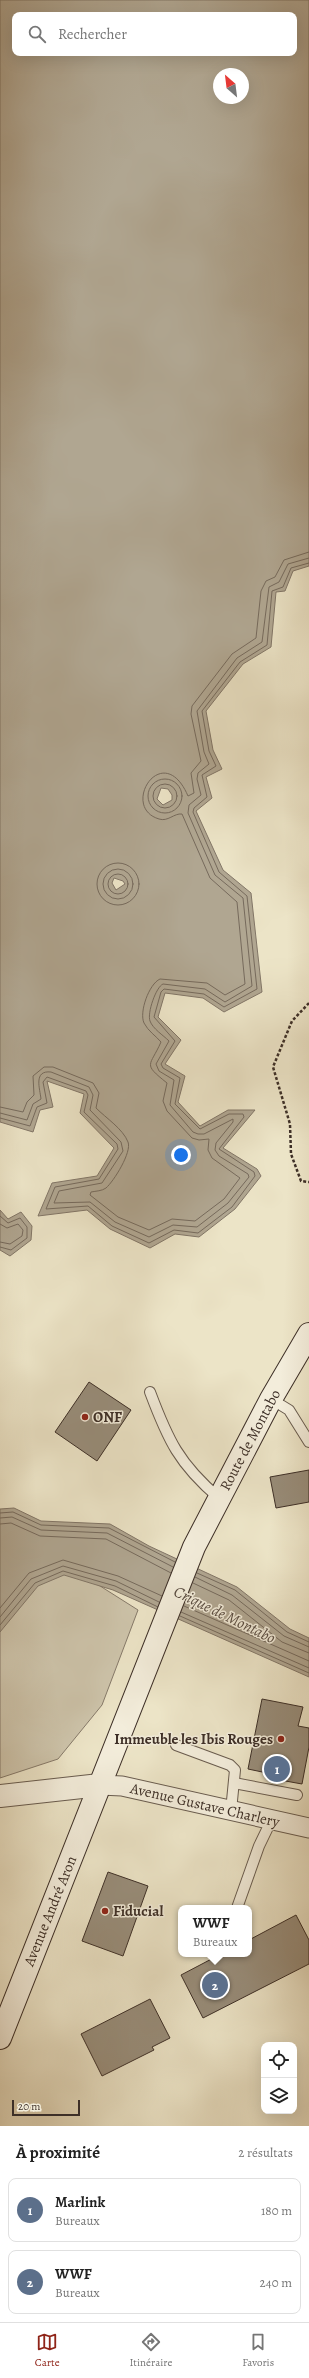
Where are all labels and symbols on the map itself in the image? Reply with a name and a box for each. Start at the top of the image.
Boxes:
north arrow [213,68,249,104]
your location [171,1145,191,1165]
street label: Route de Montabo [215,1386,285,1494]
place label: ONF [93,1407,122,1427]
marker: ONF [80,1412,90,1422]
water label: Crique de Montabo [170,1581,279,1649]
place label: Immeuble les Ibis Rouges [114,1729,273,1749]
marker: Immeuble les Ibis Rouges [276,1734,286,1744]
pin: 1 [264,1754,290,1784]
street label: Avenue Gustave Charlery [128,1778,282,1832]
street label: Avenue André Aron [18,1853,81,1970]
place label: Fiducial [113,1901,163,1921]
marker: Fiducial [100,1906,110,1916]
pin: 2 [202,1970,228,2000]
scale bar [12,2098,80,2117]

